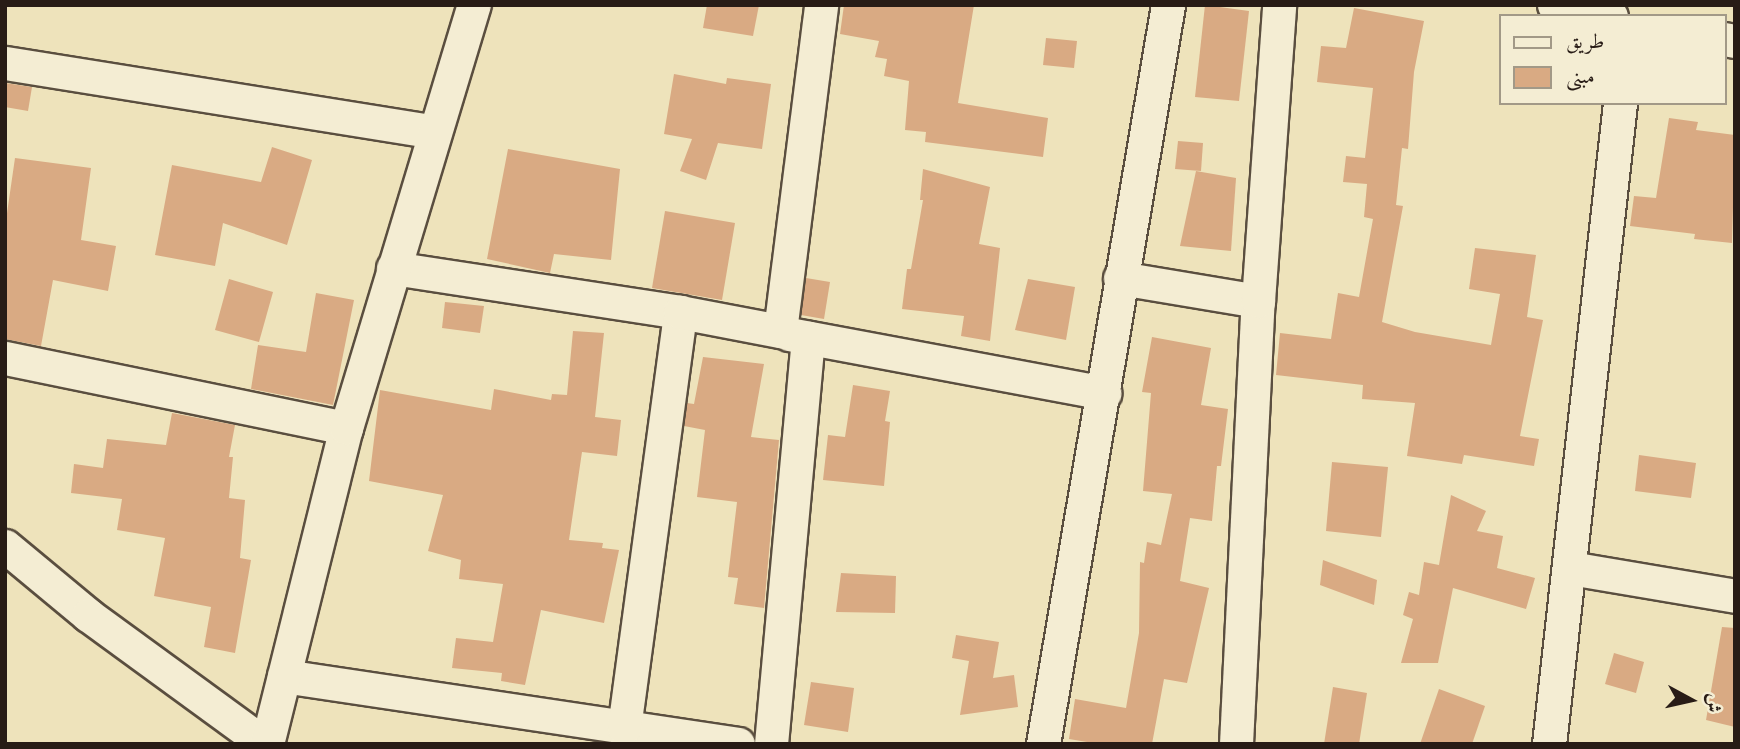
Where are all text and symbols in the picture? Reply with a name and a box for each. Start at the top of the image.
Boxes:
legend [1498,14,1726,105]
text: طريق [1566,32,1604,53]
text: مبنى [1566,67,1595,88]
north arrow [1656,665,1726,735]
text: ش [1702,692,1723,714]

